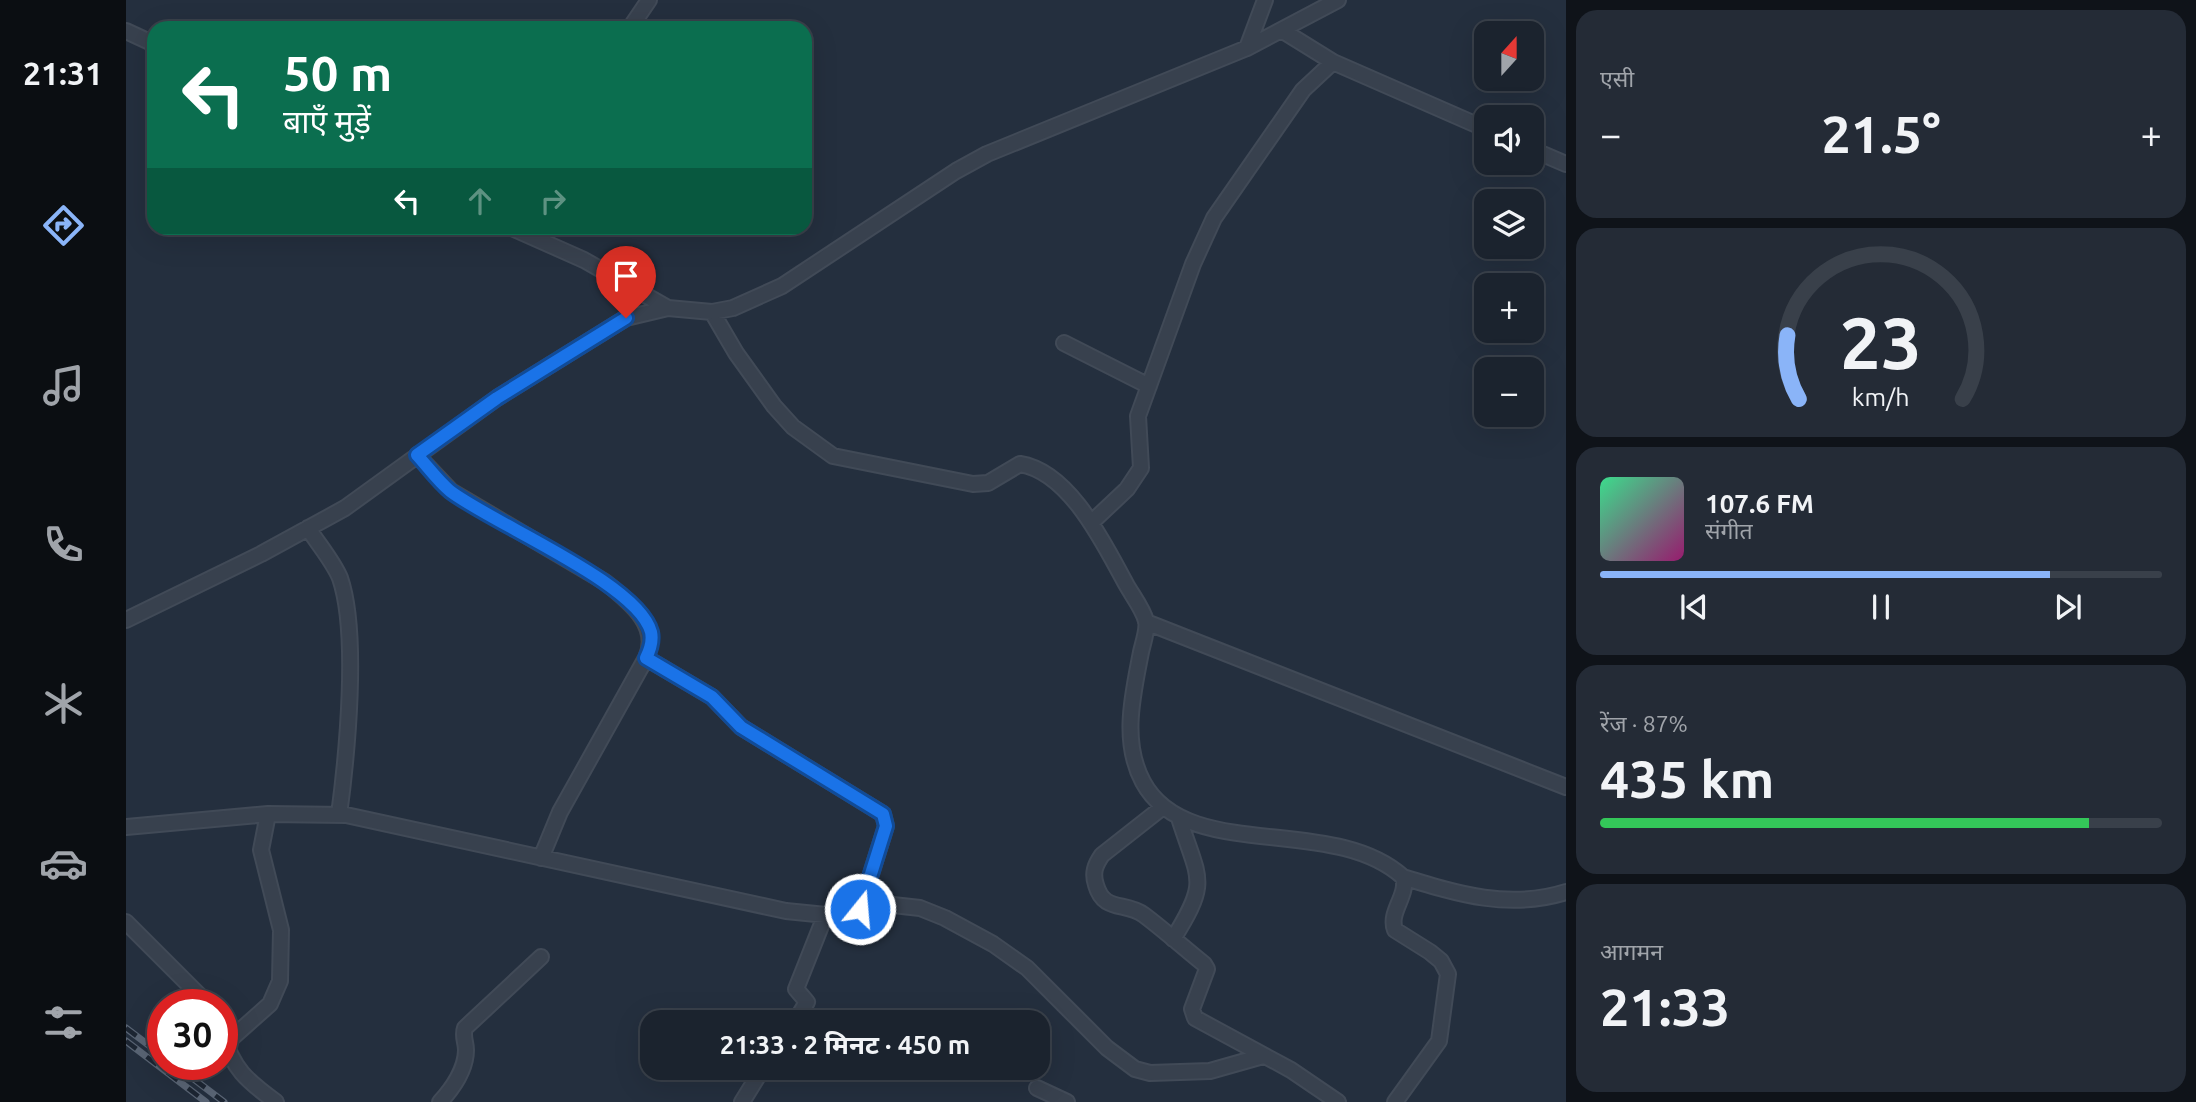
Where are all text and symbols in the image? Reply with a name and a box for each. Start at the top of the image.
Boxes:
north arrow [1474,21,1544,91]
map controls [1474,21,1544,427]
text: 50 m [283,45,392,100]
icon: left [168,49,259,140]
text: 21:31 [23,55,103,91]
text: एसी [1600,66,1634,91]
text: बाएँ मुड़ें [283,103,371,139]
button: sound [1474,105,1544,175]
text: 21.5° [1821,105,1941,163]
text: − [1600,113,1621,155]
text: + [2141,113,2162,155]
icon: left [388,182,426,220]
icon: ahead [461,182,499,220]
icon: right [534,182,572,220]
button: layers [1474,189,1544,259]
icon: directions [39,201,88,250]
pin [596,246,656,318]
icon: arrive [607,257,645,295]
button: + [1474,273,1544,343]
text: 23 [1840,301,1922,383]
button: − [1474,357,1544,427]
icon: music [39,361,88,410]
text: km/h [1852,382,1910,410]
text: 107.6 FM [1705,489,1814,518]
text: संगीत [1705,518,1753,543]
icon: phone [39,520,88,569]
icon: previous [1675,588,1713,626]
icon: pause [1862,588,1900,626]
icon: next [2049,588,2087,626]
icon: climate [39,679,88,728]
text: रेंज · 87% [1600,711,1688,736]
text: 435 km [1600,750,1774,808]
icon: car [39,839,88,888]
position arrow [823,872,897,946]
text: आगमन [1600,939,1663,964]
text: 21:33 [1600,978,1730,1036]
speed limit sign: 30 [147,989,238,1080]
icon: filters [39,998,88,1047]
text: 21:33 · 2 मिनट · 450 m [720,1030,970,1059]

